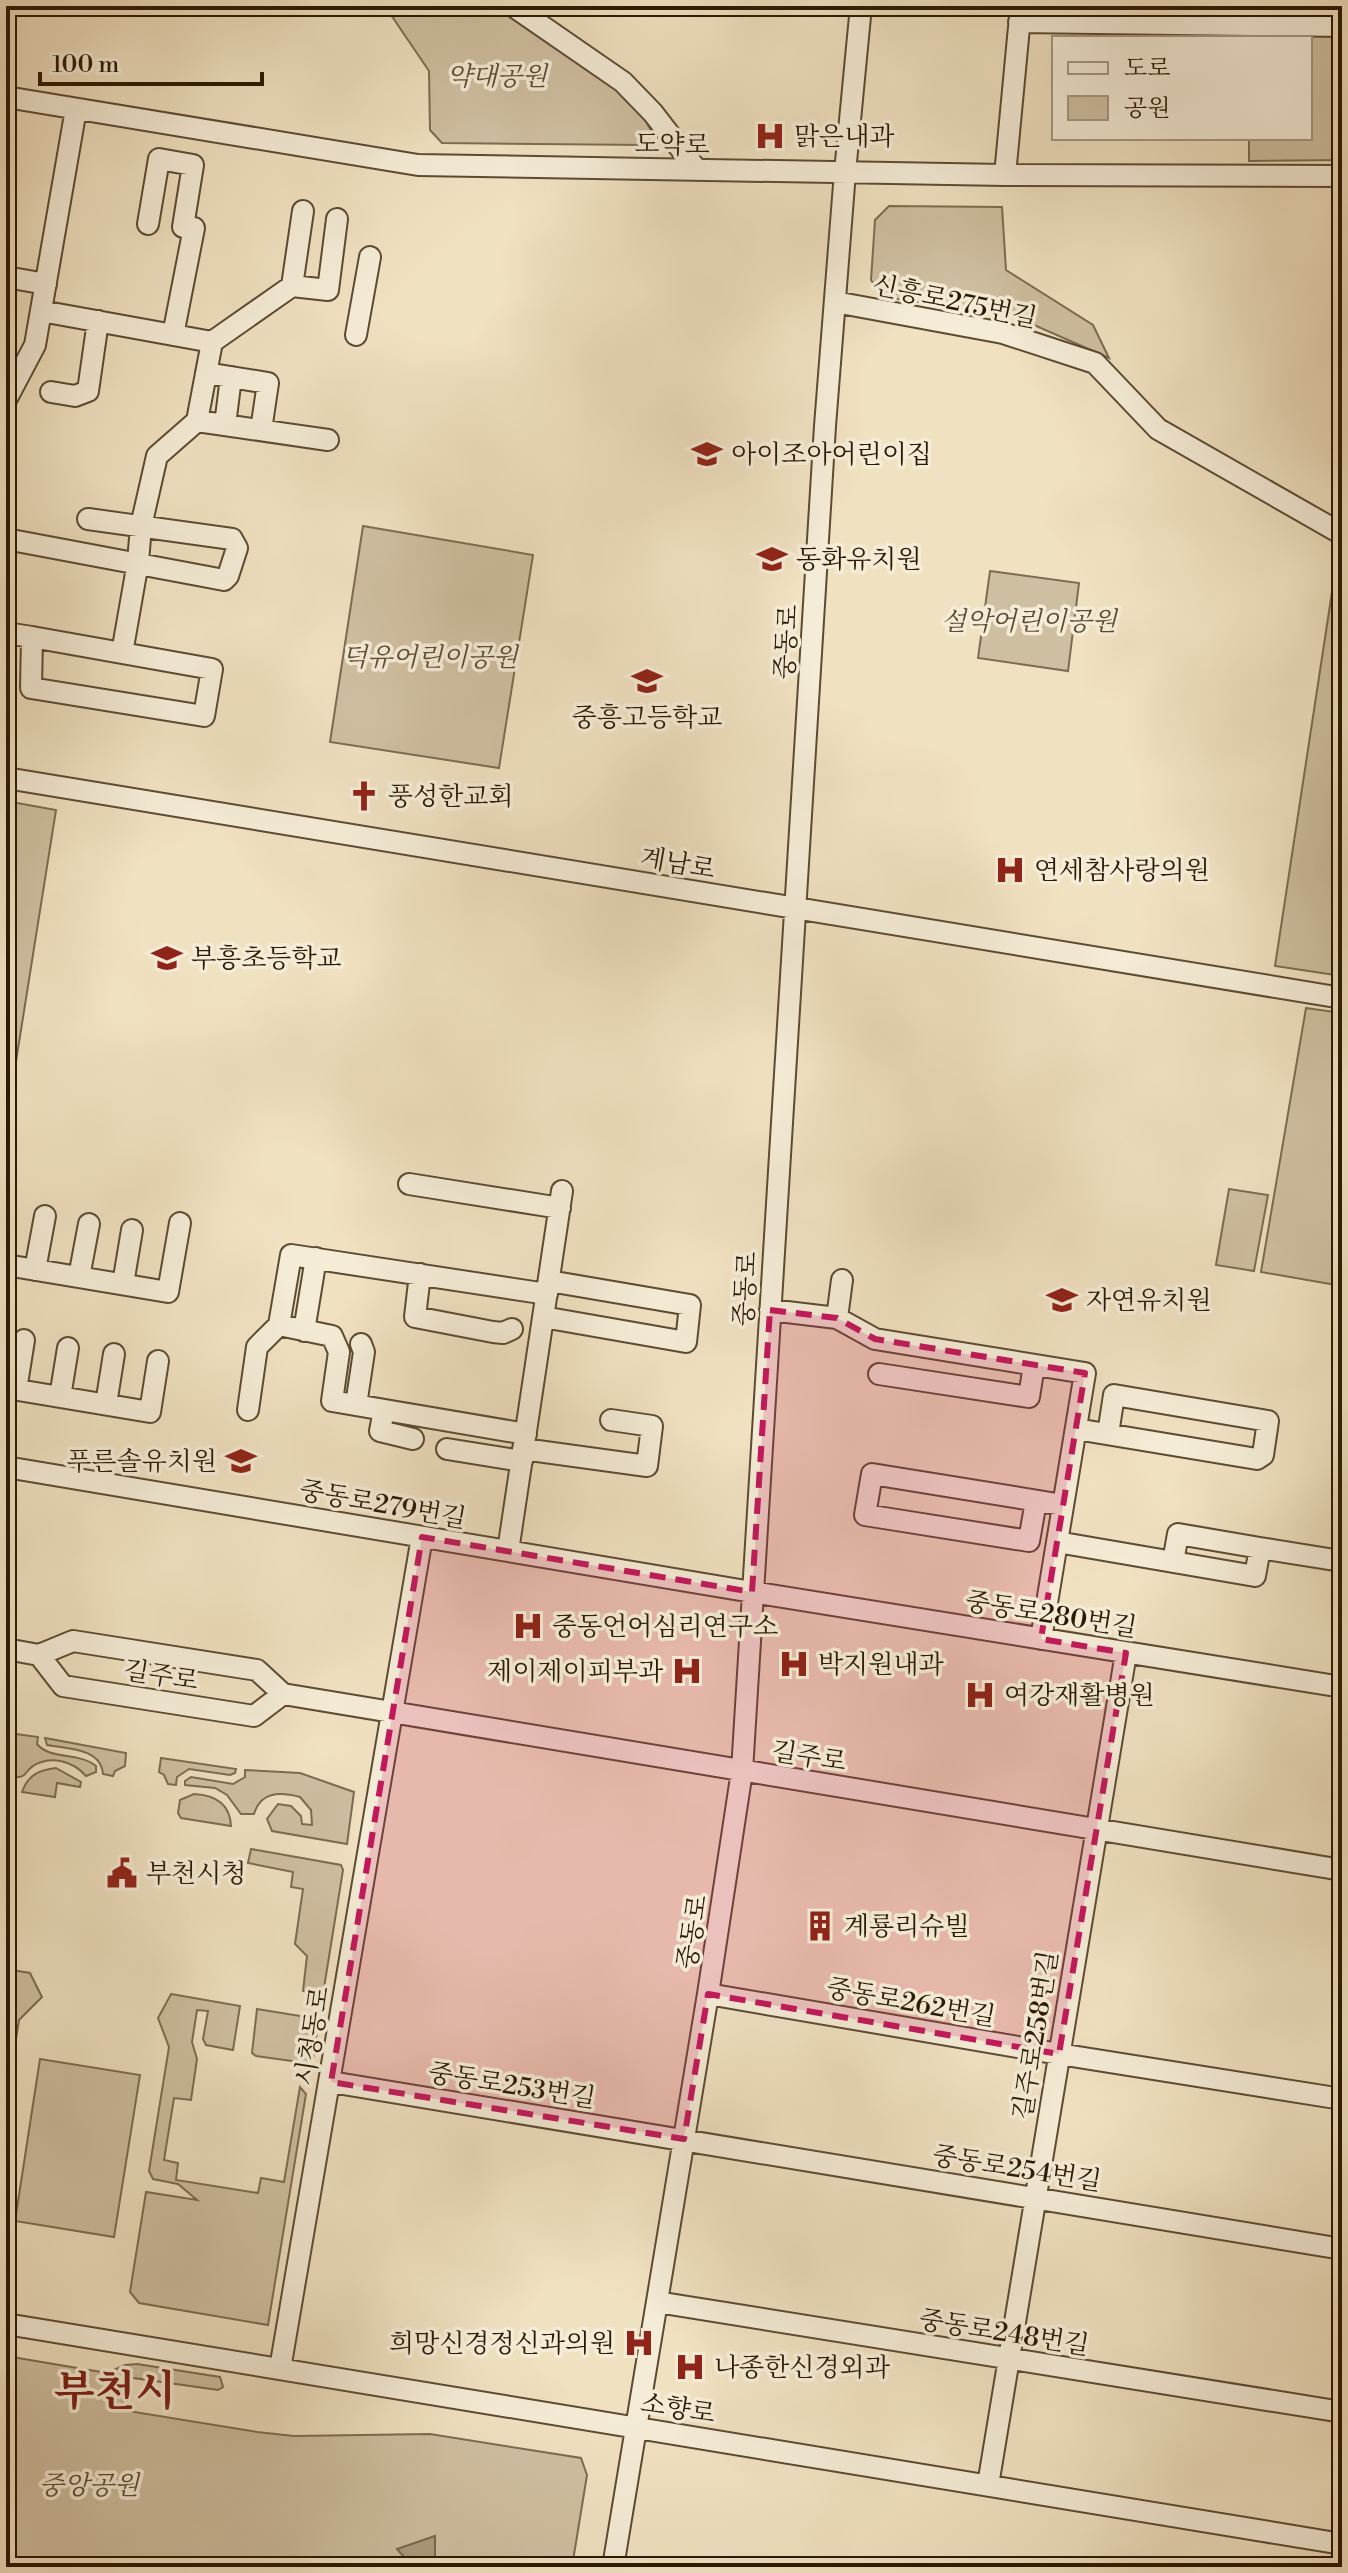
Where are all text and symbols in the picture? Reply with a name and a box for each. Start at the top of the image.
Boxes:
scale bar [40,36,262,86]
legend [1052,36,1312,140]
text: 100 m [52,50,119,80]
text: 도로 [1124,54,1170,84]
park label: 약대공원 [447,61,549,93]
text: 공원 [1124,94,1170,124]
hospital icon: 맑은내과 [753,119,787,153]
place label: 맑은내과 [794,121,895,153]
street label: 도약로 [634,128,710,162]
street label: 신흥로275번길 [870,269,1040,335]
school or university icon: 아이조아어린이집 [690,437,724,471]
place label: 아이조아어린이집 [731,439,932,471]
school or university icon: 동화유치원 [755,542,789,576]
place label: 동화유치원 [796,544,922,576]
street label: 중동로 [769,604,805,681]
park label: 설악어린이공원 [941,606,1119,638]
park label: 덕유어린이공원 [342,642,520,674]
school or university icon: 중흥고등학교 [630,664,664,698]
place label: 중흥고등학교 [572,702,722,734]
church icon: 풍성한교회 [347,779,381,813]
place label: 풍성한교회 [388,781,514,813]
street label: 계남로 [638,842,718,886]
hospital icon: 연세참사랑의원 [993,853,1027,887]
place label: 연세참사랑의원 [1034,855,1210,887]
school or university icon: 부흥초등학교 [150,941,184,975]
place label: 부흥초등학교 [191,943,342,975]
street label: 중동로 [728,1251,764,1328]
school or university icon: 자연유치원 [1045,1283,1079,1317]
place label: 자연유치원 [1086,1285,1212,1317]
school or university icon: 푸른솔유치원 [224,1444,258,1478]
place label: 푸른솔유치원 [66,1446,217,1478]
street label: 중동로279번길 [297,1475,469,1535]
street label: 중동로280번길 [963,1586,1139,1644]
hospital icon: 중동언어심리연구소 [511,1609,545,1643]
place label: 중동언어심리연구소 [552,1611,778,1643]
hospital icon: 박지원내과 [777,1647,811,1681]
place label: 박지원내과 [818,1649,944,1681]
street label: 길주로 [121,1654,201,1698]
hospital icon: 제이제이피부과 [670,1654,704,1688]
place label: 제이제이피부과 [487,1656,664,1688]
hospital icon: 여강재활병원 [963,1678,997,1712]
place label: 여강재활병원 [1004,1680,1155,1712]
street label: 길주로 [769,1735,849,1779]
public building icon: 부천시청 [105,1856,139,1890]
place label: 부천시청 [146,1858,246,1890]
street label: 중동로 [671,1892,715,1972]
building icon: 계룡리슈빌 [803,1909,837,1943]
place label: 계룡리슈빌 [844,1911,970,1943]
street label: 길주로258번길 [1007,1948,1065,2122]
street label: 중동로262번길 [824,1972,998,2034]
street label: 시청동로 [289,1984,337,2088]
street label: 중동로253번길 [426,2057,598,2115]
street label: 중동로254번길 [930,2140,1104,2198]
street label: 중동로248번길 [916,2304,1091,2362]
hospital icon: 희망신경정신과의원 [622,2326,656,2360]
place label: 희망신경정신과의원 [389,2328,615,2360]
hospital icon: 나종한신경외과 [673,2350,707,2384]
place label: 나종한신경외과 [714,2352,891,2384]
district label: 부천시 [54,2366,176,2419]
street label: 소향로 [638,2387,718,2431]
park label: 중앙공원 [39,2470,141,2502]

